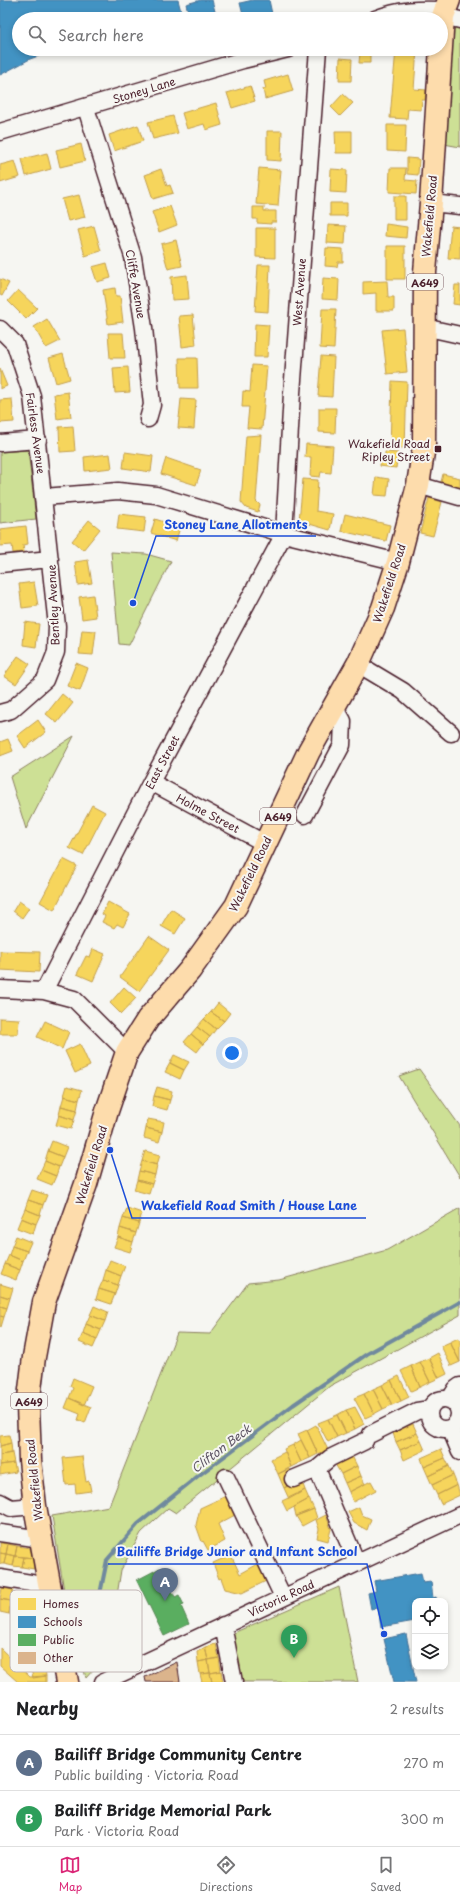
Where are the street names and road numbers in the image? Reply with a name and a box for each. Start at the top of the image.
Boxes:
street label: Stoney Lane [110,72,178,108]
street label: Wakefield Road [417,174,441,258]
street label: Cliffe Avenue [122,248,150,320]
street label: West Avenue [288,257,310,326]
road number: A649 [407,274,443,290]
street label: Fairless Avenue [22,391,50,475]
street label: Wakefield Road [368,541,410,625]
street label: Bentley Avenue [42,564,64,646]
street label: East Street [141,732,183,792]
street label: Holme Street [173,789,243,837]
road number: A649 [260,808,296,824]
street label: Wakefield Road [224,833,276,915]
street label: Wakefield Road [71,1123,111,1207]
road number: A649 [11,1393,47,1409]
street label: Wakefield Road [21,1438,47,1522]
street label: Victoria Road [245,1575,317,1621]

